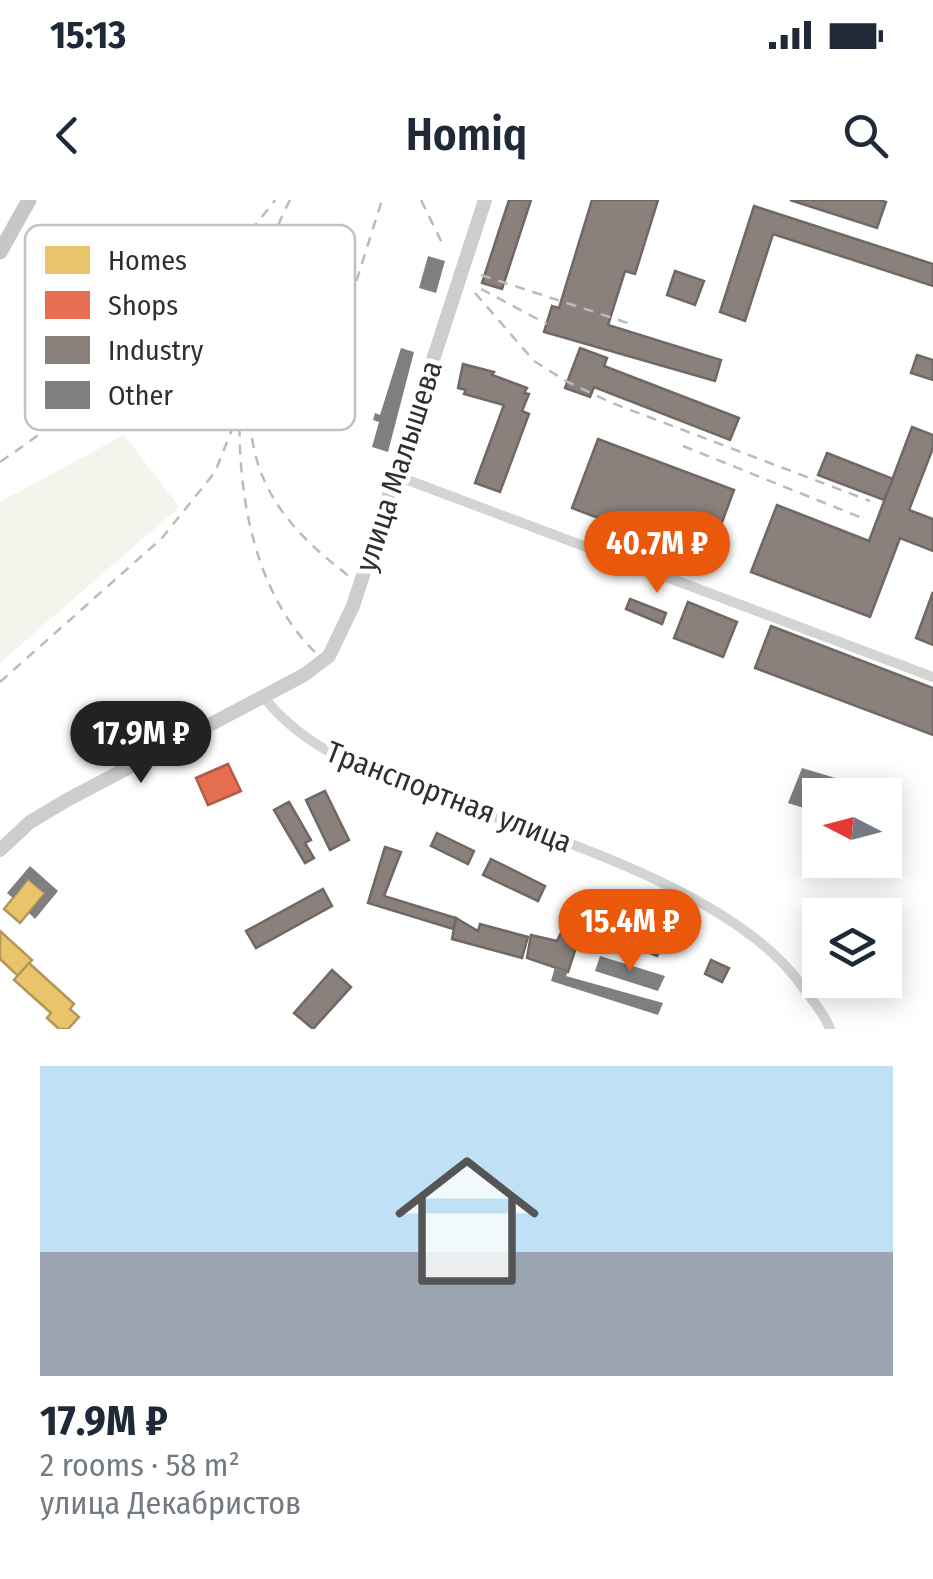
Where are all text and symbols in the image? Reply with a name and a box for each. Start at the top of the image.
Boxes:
text: 15:13 [50,12,126,58]
icon: back [40,108,95,163]
text: Homiq [406,108,527,162]
icon: search [838,108,893,163]
legend [25,225,355,430]
text: Homes [108,244,187,277]
text: Shops [108,289,178,322]
text: Industry [108,334,204,367]
street label: улица Малышева [348,356,450,576]
text: Other [108,379,173,412]
pin: 40.7M ₽ [565,511,749,596]
text: 40.7M ₽ [606,524,708,562]
pin: 17.9M ₽ [49,701,233,786]
text: 17.9M ₽ [92,714,190,752]
street label: Транспортная улица [321,734,577,860]
north arrow [802,778,902,878]
map controls [802,778,902,998]
pin: 15.4M ₽ [538,889,722,974]
button: layers [802,898,902,998]
text: 15.4M ₽ [580,902,680,940]
icon: home [377,1131,557,1311]
text: 17.9M ₽ [40,1396,168,1446]
text: 2 rooms · 58 m² [40,1446,240,1484]
text: улица Декабристов [40,1484,301,1522]

